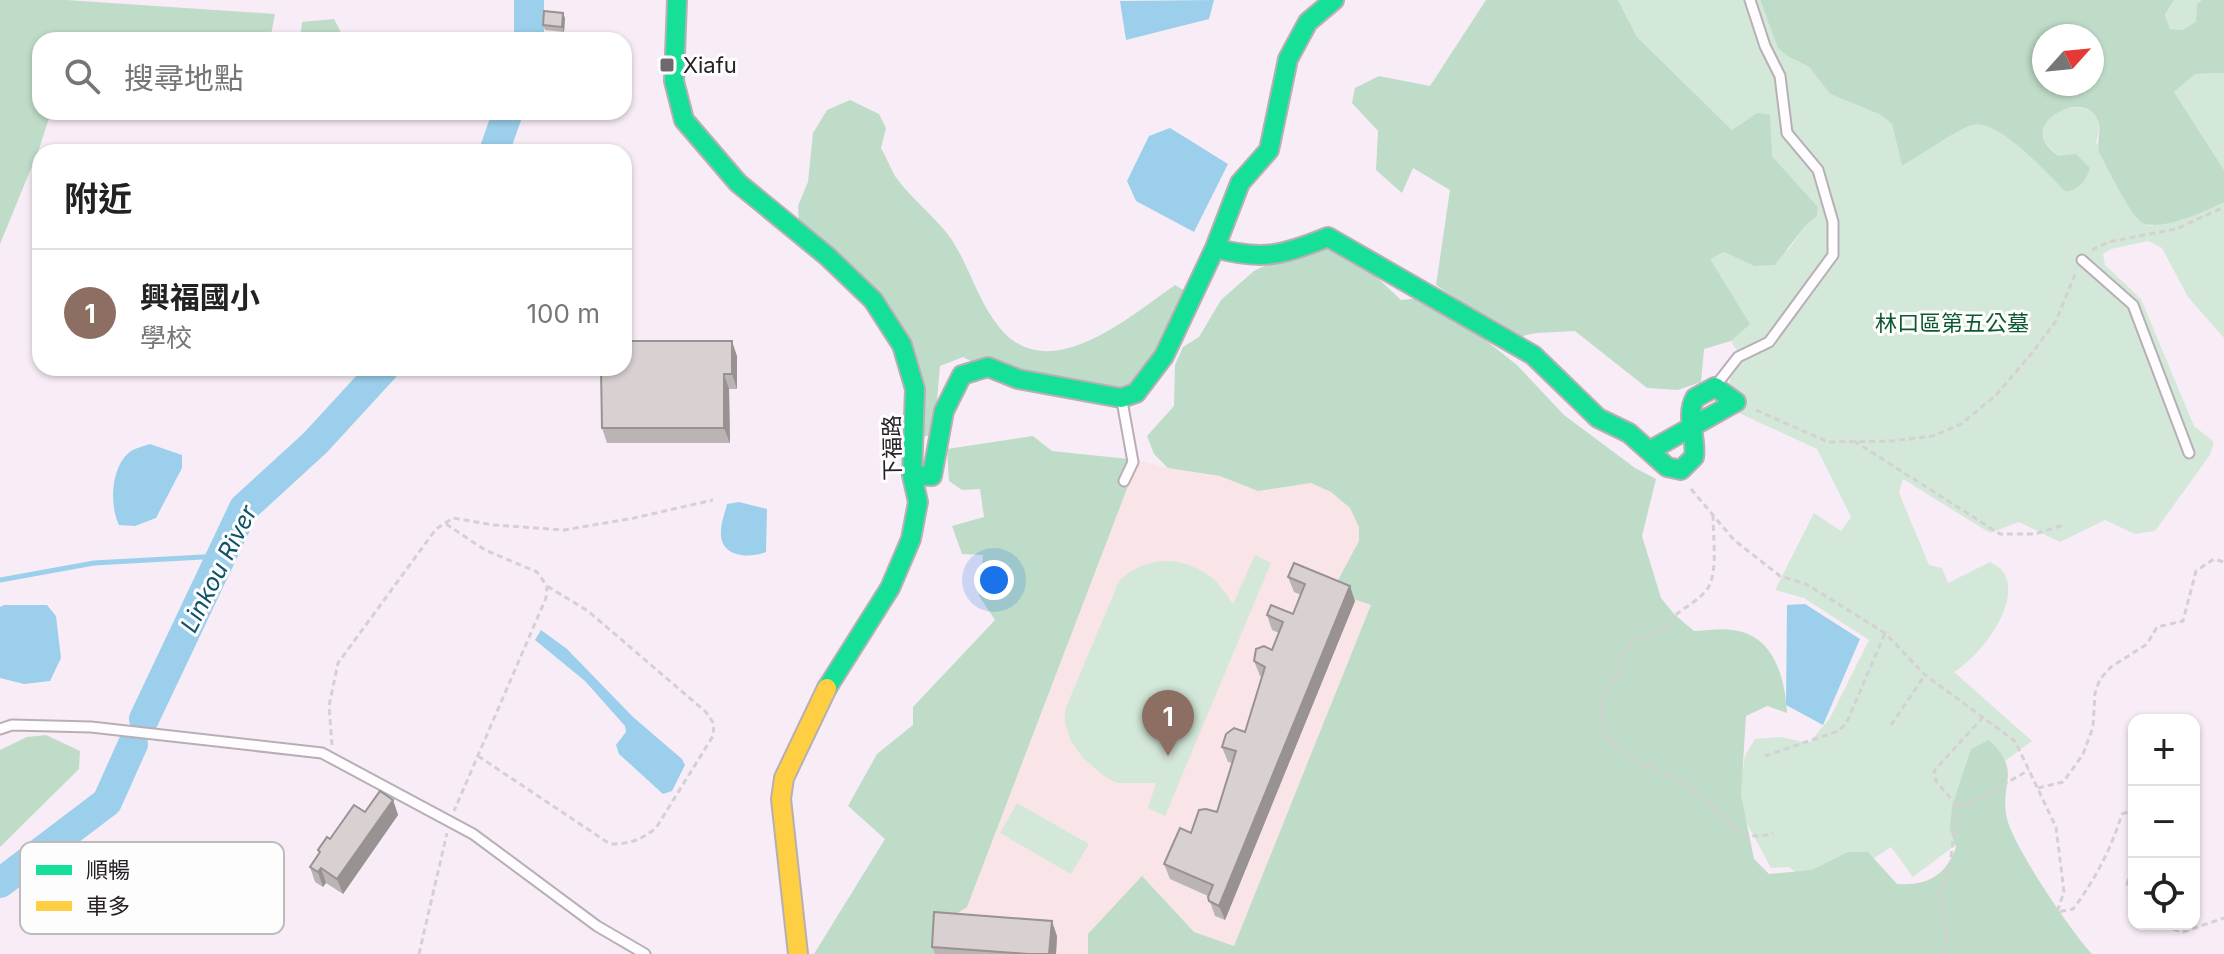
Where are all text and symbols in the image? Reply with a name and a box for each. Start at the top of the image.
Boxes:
north arrow [2032,24,2104,96]
search box [32,32,632,120]
place label: Xiafu [683,52,737,78]
icon: search [60,54,104,98]
marker: Xiafu [658,56,676,74]
text: 搜尋地點 [124,60,244,96]
text: 附近 [64,178,132,219]
text: 興福國小 [140,279,260,315]
text: 1 [84,298,96,329]
text: 100 m [527,298,600,329]
park label: 林口區第五公墓 [1875,310,2029,336]
text: 學校 [140,322,192,353]
street label: 下福路 [878,415,906,481]
water label: Linkou River [174,500,263,637]
your location [974,560,1014,600]
pin: 1 [1142,690,1194,756]
map controls [2128,714,2200,930]
button: + [2128,714,2200,786]
button: − [2128,786,2200,858]
legend [20,842,284,934]
text: 順暢 [86,857,130,883]
button: locate [2128,858,2200,930]
text: 車多 [86,893,130,919]

